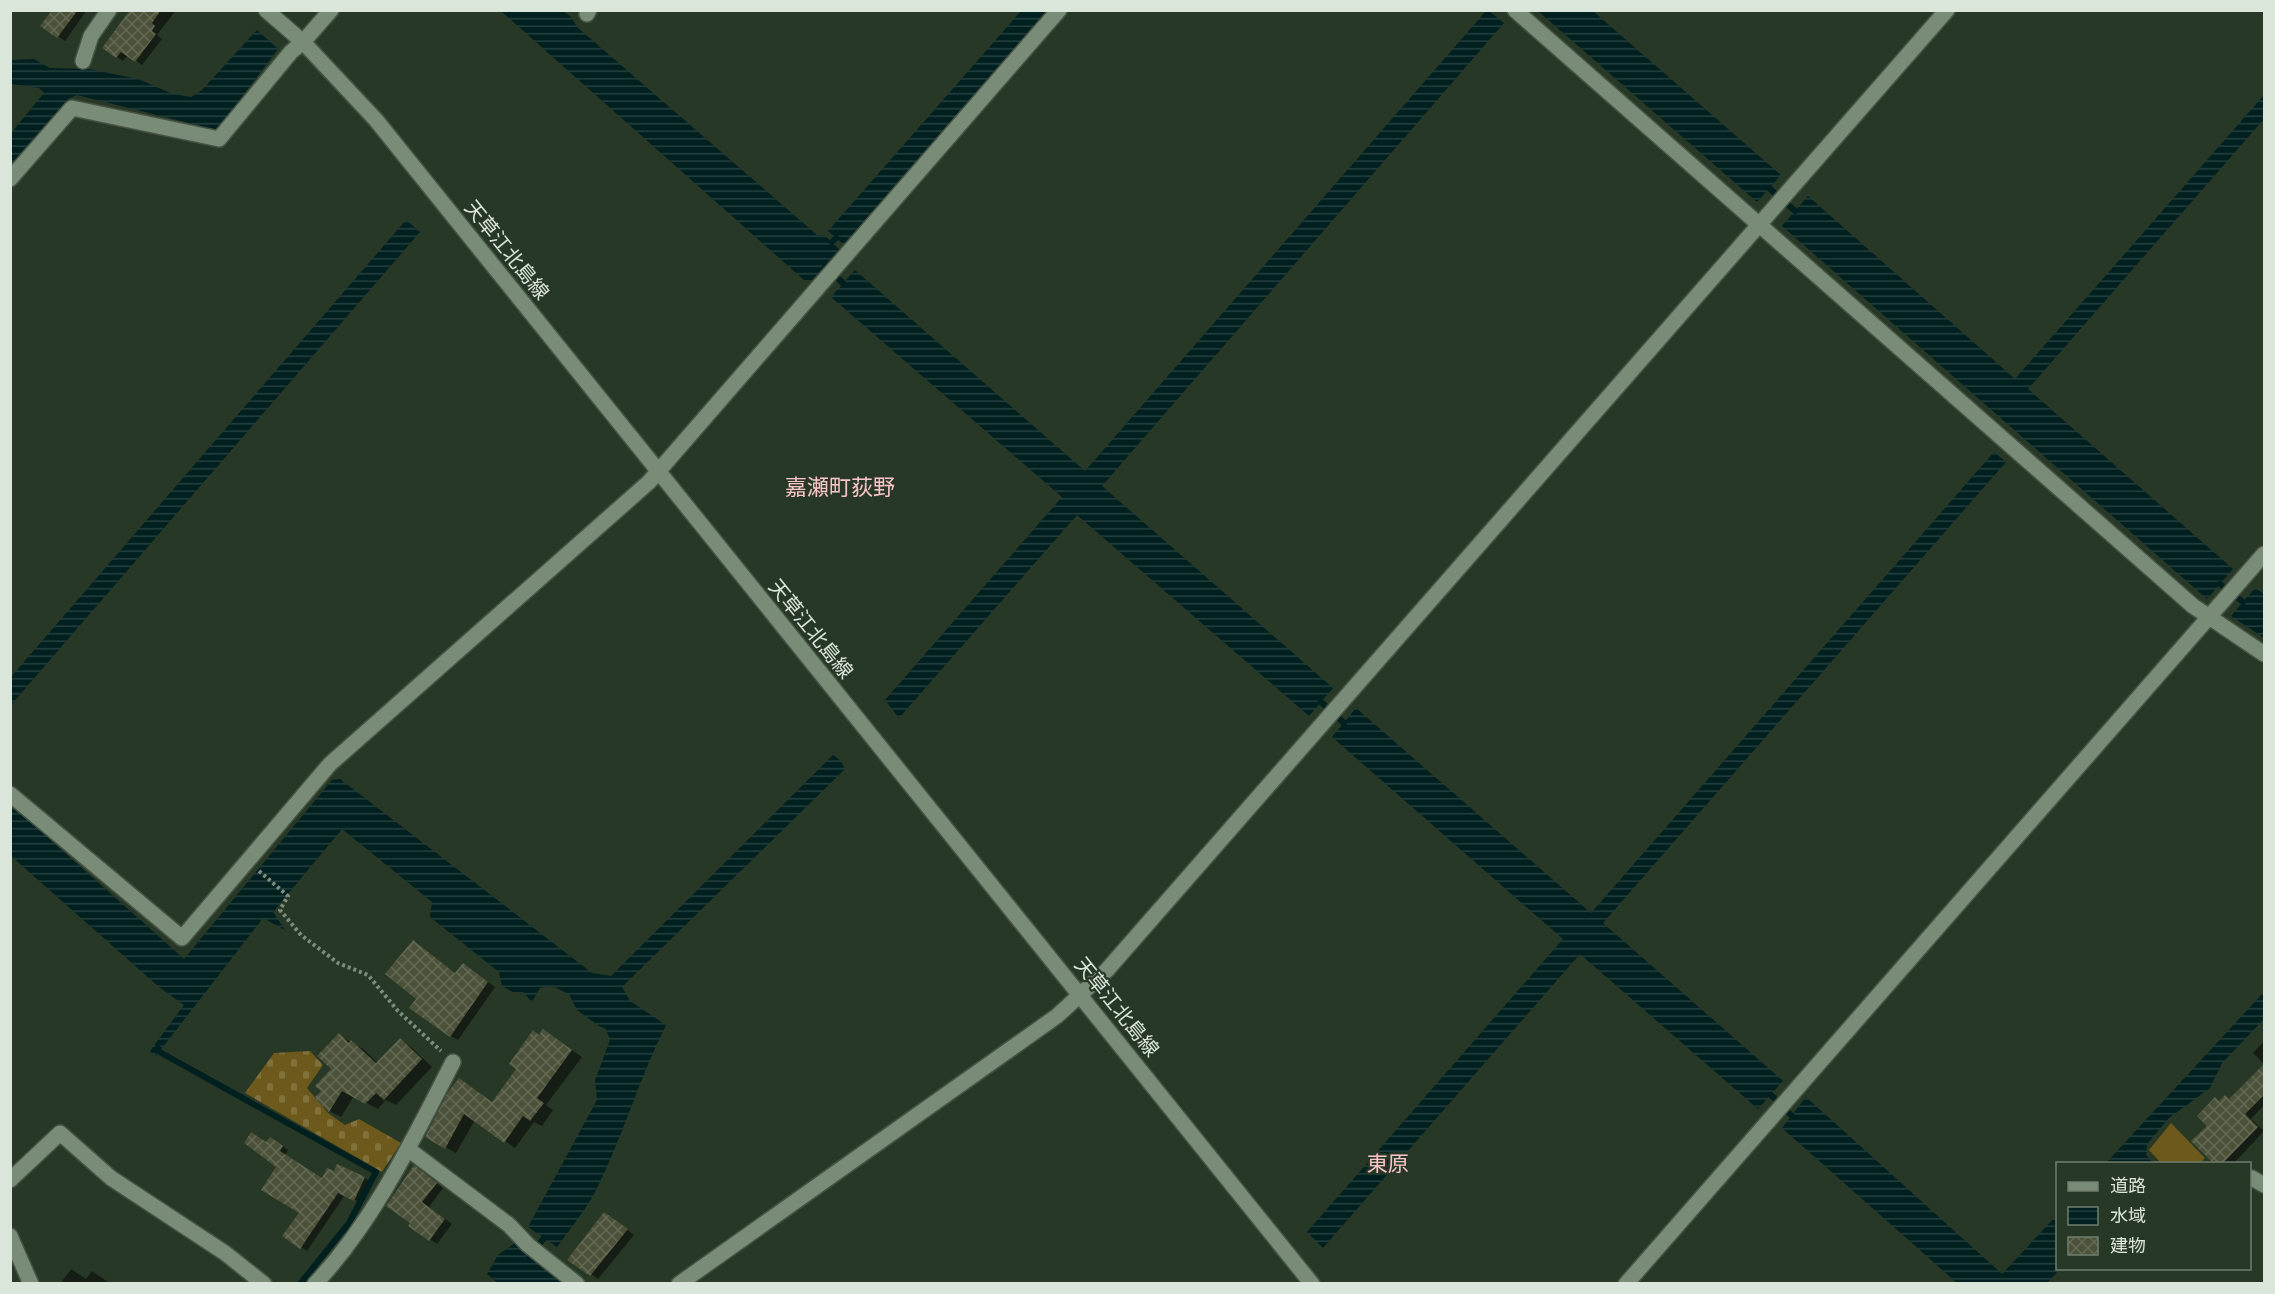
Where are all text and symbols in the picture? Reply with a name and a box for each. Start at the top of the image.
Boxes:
street label: 天草江北島線 [459,195,556,305]
district label: 嘉瀬町荻野 [785,472,895,502]
street label: 天草江北島線 [763,574,860,684]
street label: 天草江北島線 [1069,952,1166,1062]
district label: 東原 [1367,1149,1409,1177]
legend [2056,1162,2251,1270]
text: 道路 [2110,1173,2146,1197]
text: 水域 [2110,1203,2146,1227]
text: 建物 [2110,1233,2146,1257]

